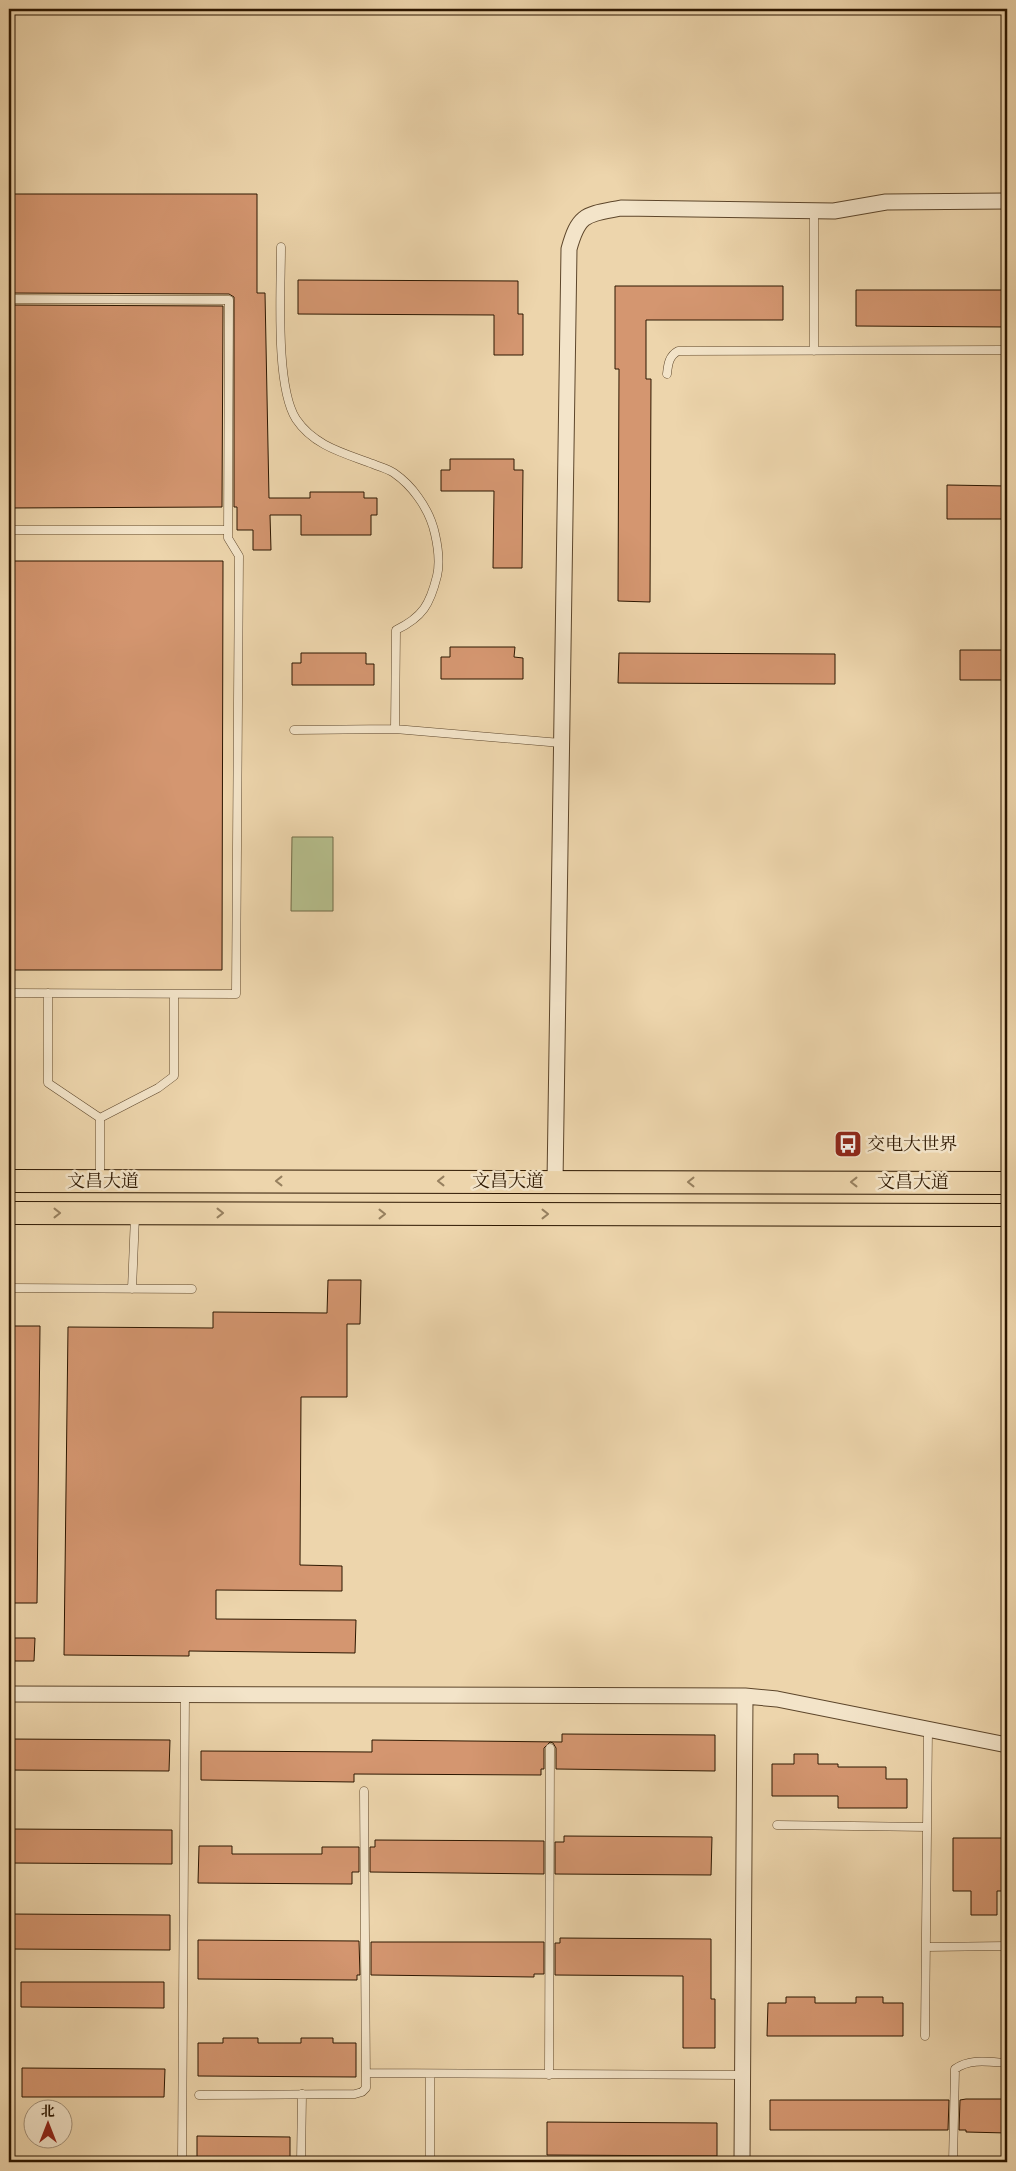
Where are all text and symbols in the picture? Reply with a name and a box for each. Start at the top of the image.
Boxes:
bus stop icon: 交电大世界 [833,1129,863,1159]
place label: 交电大世界 [867,1133,957,1158]
street label: 文昌大道 [67,1170,139,1195]
street label: 文昌大道 [472,1170,544,1195]
street label: 文昌大道 [877,1171,949,1196]
one-way arrow [274,1176,282,1186]
one-way arrow [437,1176,444,1186]
one-way arrow [687,1177,694,1187]
one-way arrow [849,1177,857,1187]
one-way arrow [54,1208,62,1218]
one-way arrow [216,1208,224,1218]
one-way arrow [379,1209,387,1219]
one-way arrow [542,1209,549,1219]
north arrow [22,2098,72,2148]
text: 北 [41,2103,55,2122]

